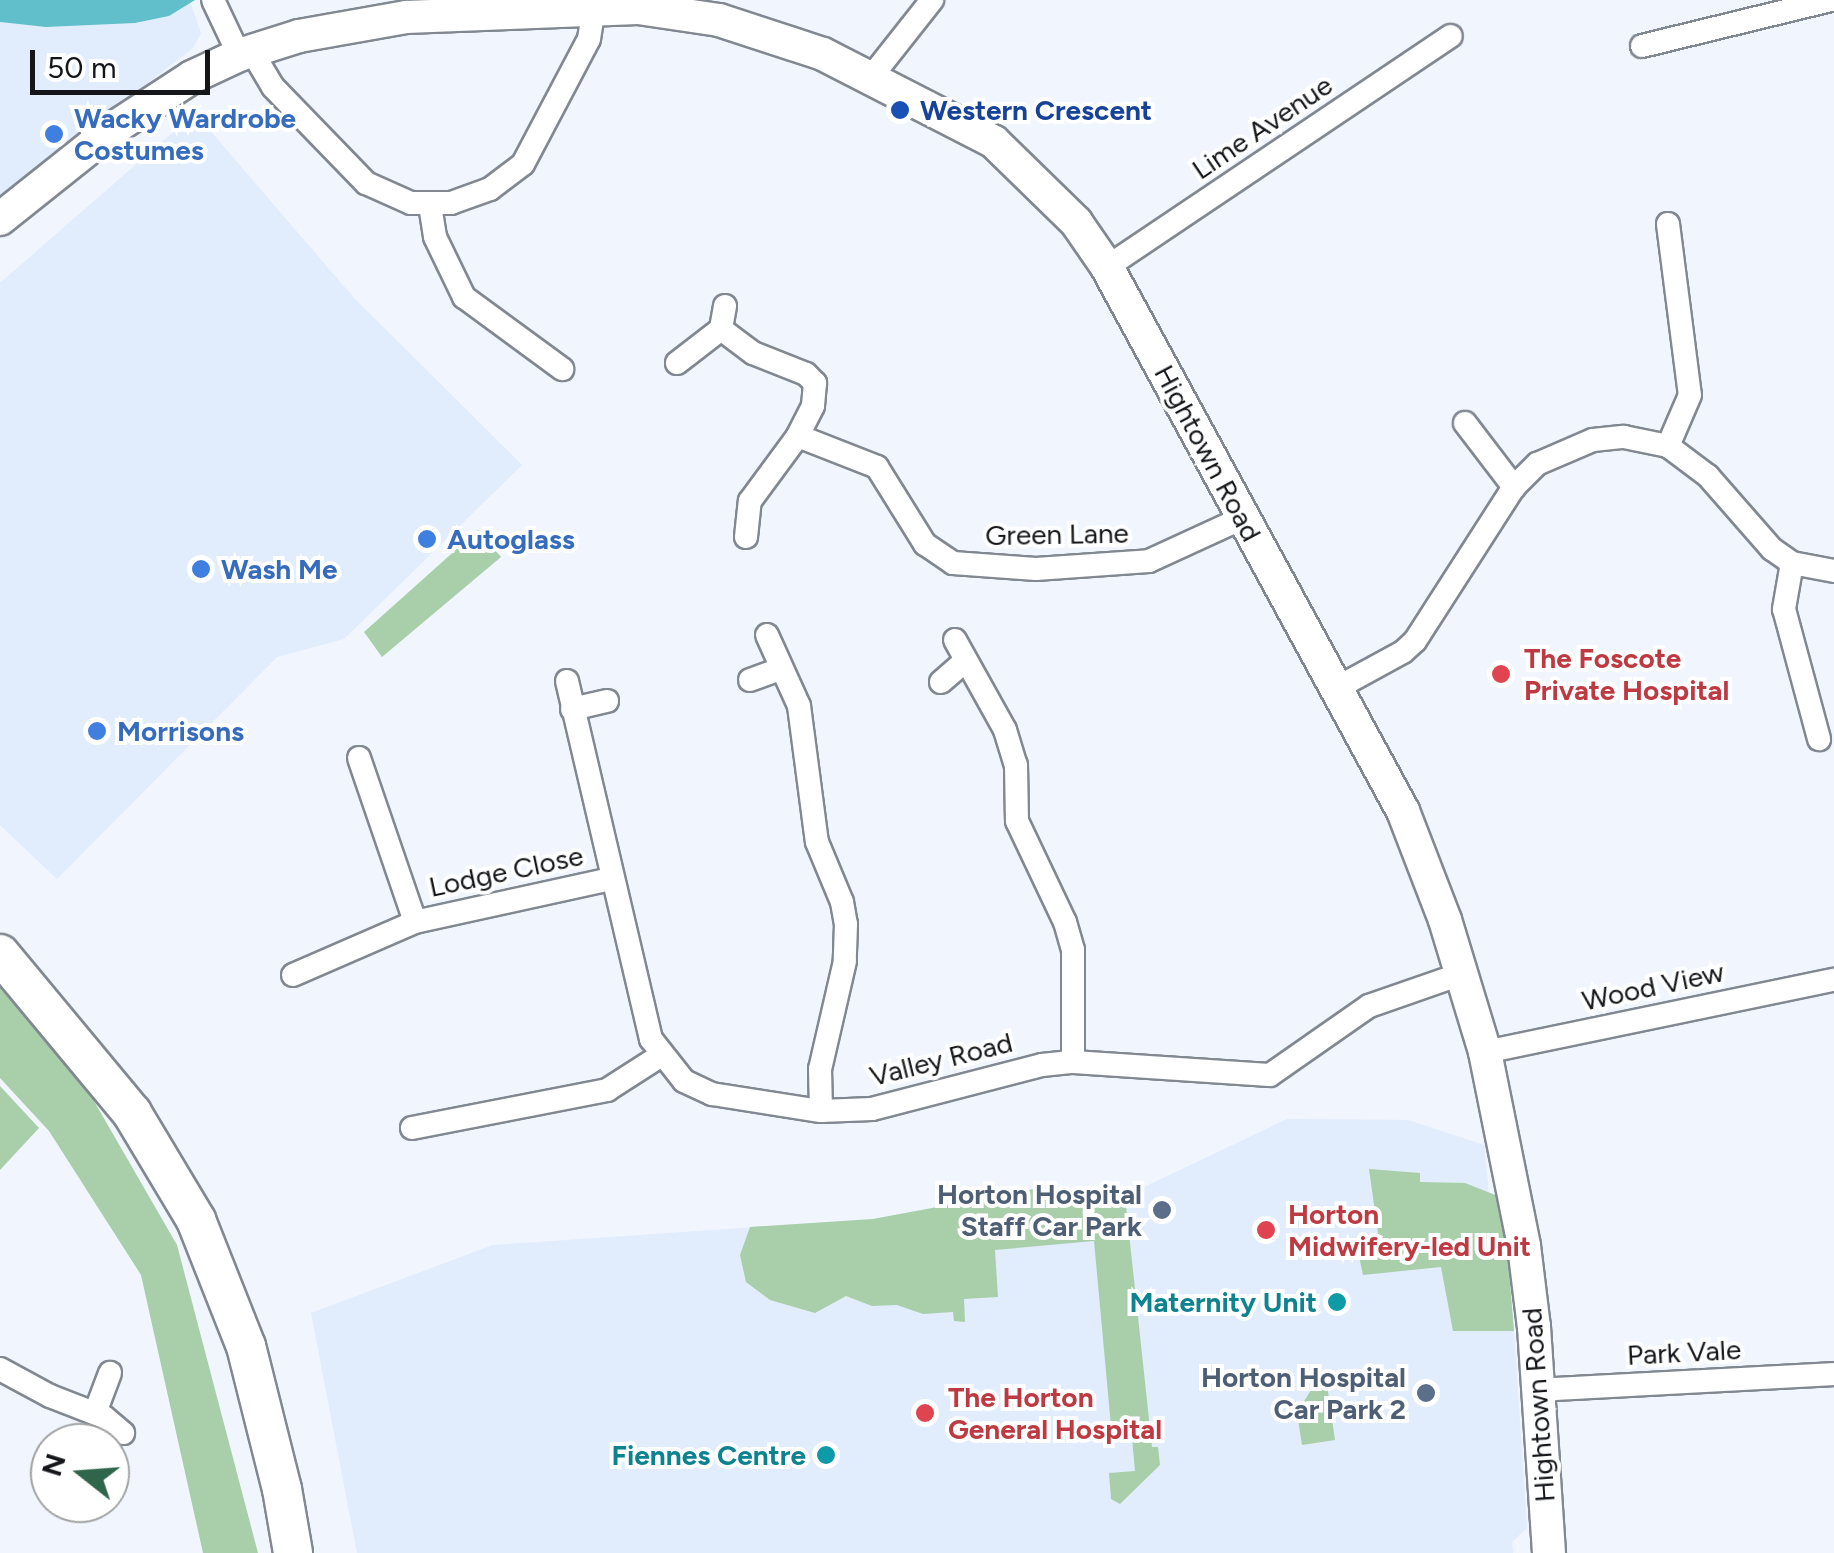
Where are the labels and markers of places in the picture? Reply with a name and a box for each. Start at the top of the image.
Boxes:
place label: Western Crescent [920,93,1152,127]
marker: Western Crescent [889,99,911,121]
place label: Wacky Wardrobe Costumes [74,101,296,167]
marker: Wacky Wardrobe Costumes [43,123,65,145]
place label: Autoglass [447,522,575,556]
marker: Autoglass [416,528,438,550]
place label: Wash Me [221,552,337,586]
marker: Wash Me [190,558,212,580]
place label: The Foscote Private Hospital [1524,641,1729,707]
marker: The Foscote Private Hospital [1488,661,1514,687]
place label: Morrisons [117,714,244,748]
marker: Morrisons [86,720,108,742]
place label: Horton Hospital Staff Car Park [937,1177,1142,1243]
place label: Horton Midwifery-led Unit [1288,1197,1531,1263]
marker: Horton Hospital Staff Car Park [1151,1199,1173,1221]
marker: Horton Midwifery-led Unit [1253,1217,1279,1243]
place label: Maternity Unit [1129,1285,1317,1319]
marker: Maternity Unit [1326,1291,1348,1313]
place label: Horton Hospital Car Park 2 [1201,1360,1406,1426]
place label: The Horton General Hospital [948,1380,1162,1446]
marker: Horton Hospital Car Park 2 [1415,1382,1437,1404]
marker: The Horton General Hospital [912,1400,938,1426]
place label: Fiennes Centre [612,1438,806,1472]
marker: Fiennes Centre [815,1444,837,1466]

